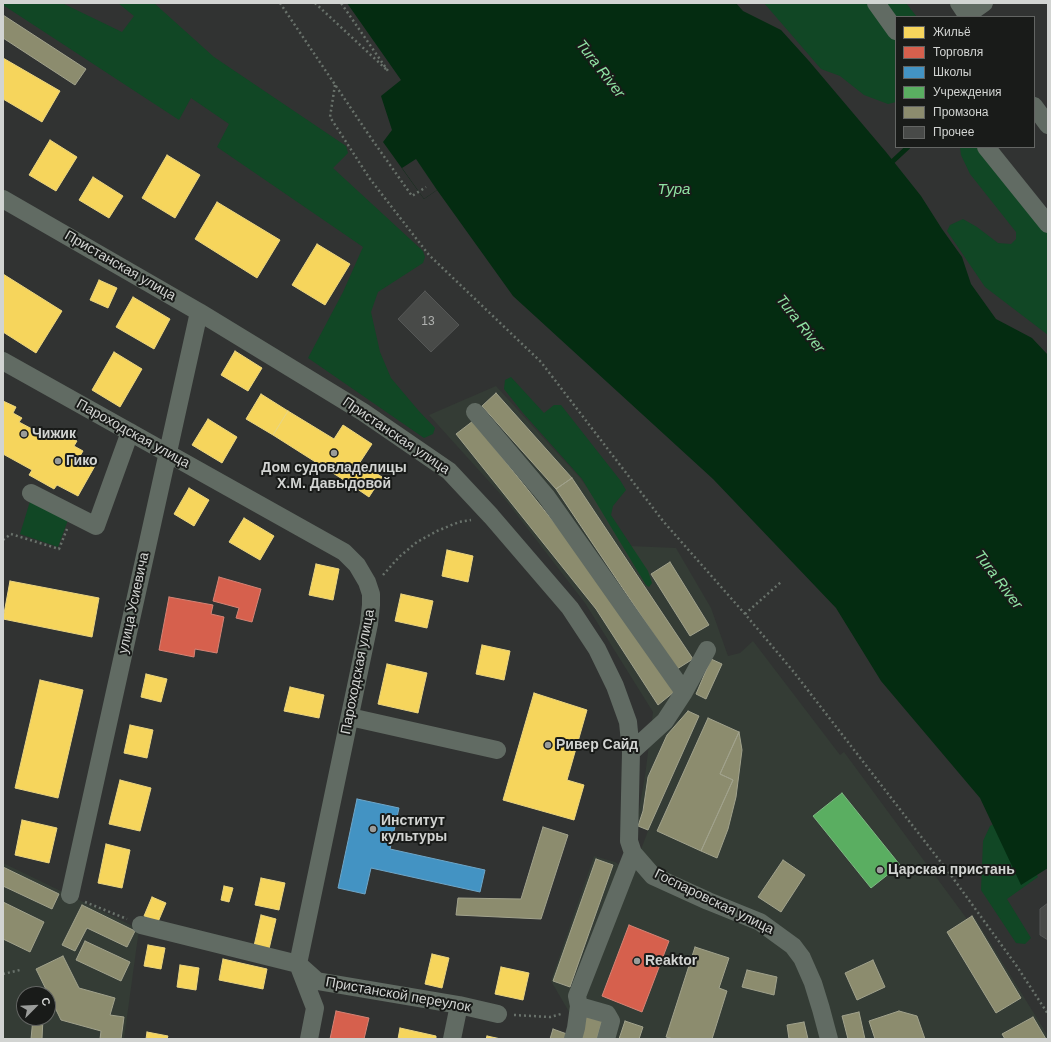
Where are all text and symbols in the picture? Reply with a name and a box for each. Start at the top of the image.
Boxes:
legend [895,16,1035,148]
text: Жильё [933,25,971,39]
water label: Tura River [572,36,628,102]
text: Торговля [933,45,983,59]
text: Школы [933,65,971,79]
text: Учреждения [933,85,1002,99]
text: Промзона [933,105,988,119]
text: Прочее [933,125,974,139]
water label: Тура [658,181,690,199]
street label: Пристанская улица [61,227,179,305]
water label: Tura River [772,291,828,357]
house number: 13 [421,315,435,329]
street label: Пристанская улица [339,394,453,478]
street label: Пароходская улица [73,396,193,472]
place label: Чижик [32,426,76,442]
marker: Чижик [19,429,29,439]
marker: Дом судовладелицы Х.М. Давыдовой [329,448,339,458]
place label: Гико [66,453,98,469]
marker: Гико [53,456,63,466]
place label: Дом судовладелицы Х.М. Давыдовой [261,460,407,492]
water label: Tura River [970,547,1026,613]
street label: улица Усиевича [115,551,153,655]
street label: Пароходская улица [338,608,378,736]
place label: Ривер Сайд [556,737,638,753]
marker: Ривер Сайд [543,740,553,750]
place label: Институт культуры [381,813,447,846]
marker: Институт культуры [368,824,378,834]
place label: Царская пристань [888,862,1015,878]
marker: Царская пристань [875,865,885,875]
street label: Госпаровская улица [652,866,776,938]
place label: Reaktor [645,953,697,969]
marker: Reaktor [632,956,642,966]
street label: Пристанской переулок [324,974,472,1016]
north arrow [16,986,56,1026]
text: С [39,995,53,1008]

